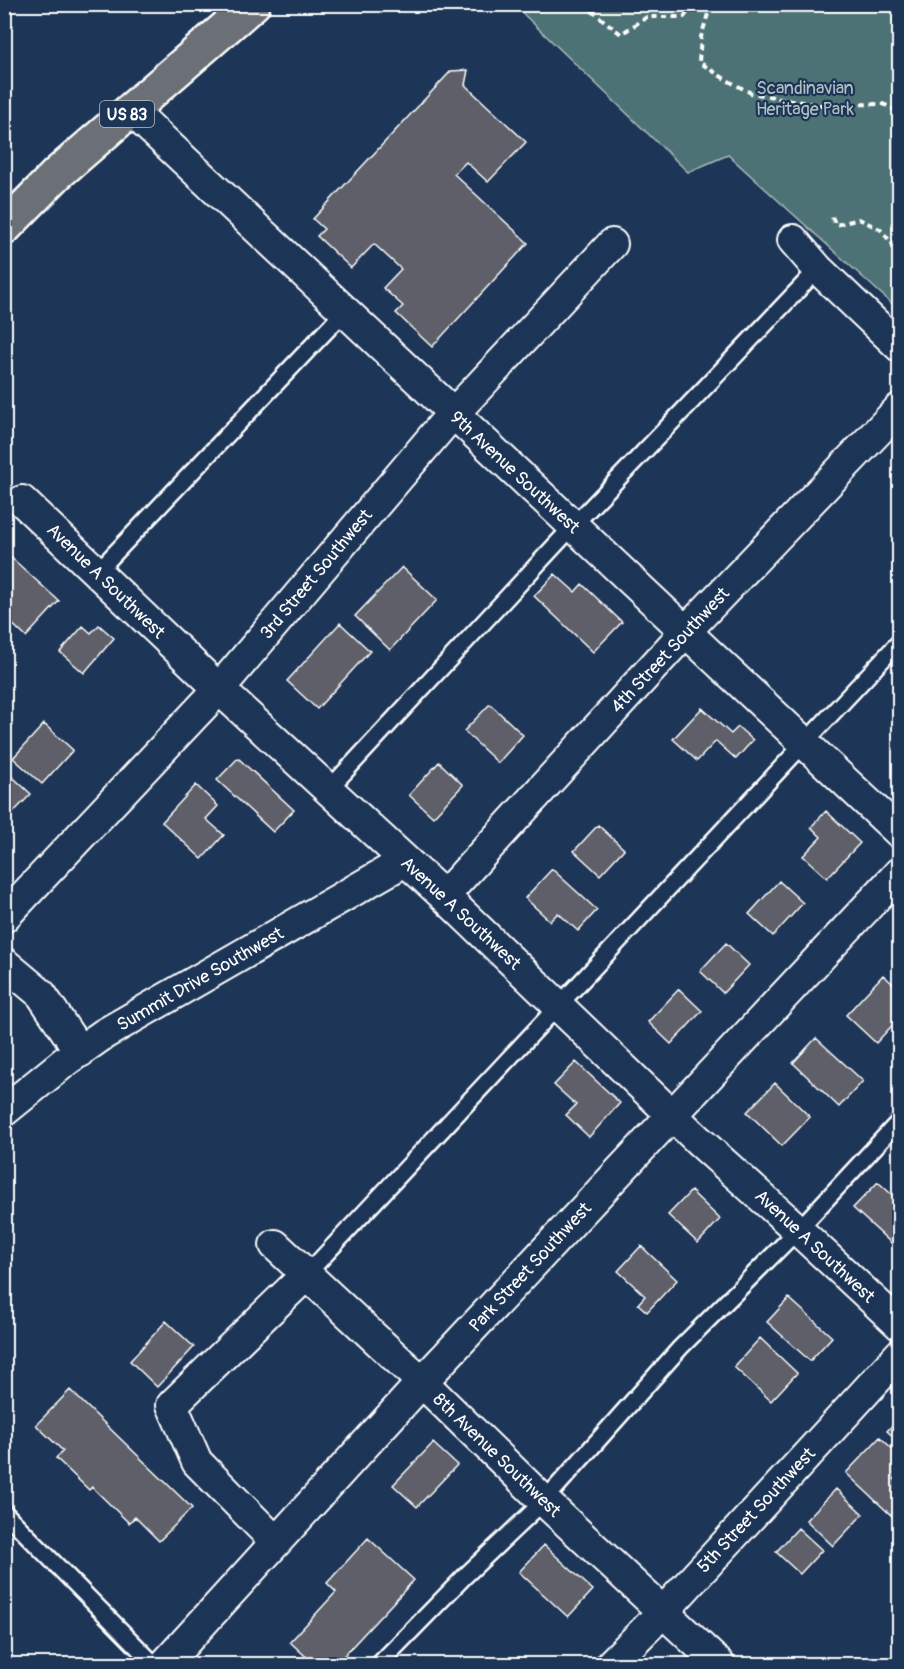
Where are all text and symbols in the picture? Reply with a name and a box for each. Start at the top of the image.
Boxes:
park label: Scandinavian Heritage Park [756,77,855,121]
road number: US 83 [100,101,154,127]
street label: 9th Avenue Southwest [445,406,585,539]
street label: 3rd Street Southwest [255,504,378,644]
street label: Avenue A Southwest [42,519,170,644]
street label: 4th Street Southwest [606,582,735,718]
street label: Avenue A Southwest [396,852,526,975]
street label: Summit Drive Southwest [113,922,288,1037]
street label: Avenue A Southwest [750,1185,880,1308]
street label: Park Street Southwest [464,1197,597,1337]
street label: 8th Avenue Southwest [428,1388,566,1523]
street label: 5th Street Southwest [692,1442,821,1578]

